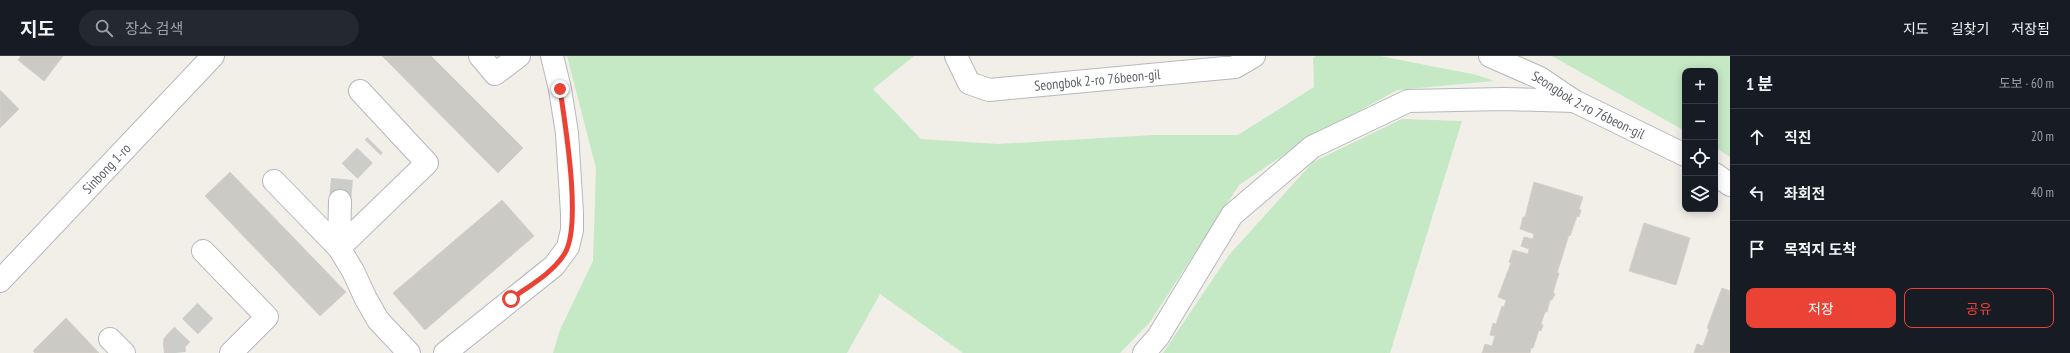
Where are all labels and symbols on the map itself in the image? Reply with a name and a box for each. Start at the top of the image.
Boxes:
street label: Seongbok 2-ro 76beon-gil [1034,65,1162,95]
street label: Seongbok 2-ro 76beon-gil [1529,67,1648,143]
route end [551,80,569,98]
street label: Sinbong 1-ro [78,139,135,197]
route start [502,290,520,308]

